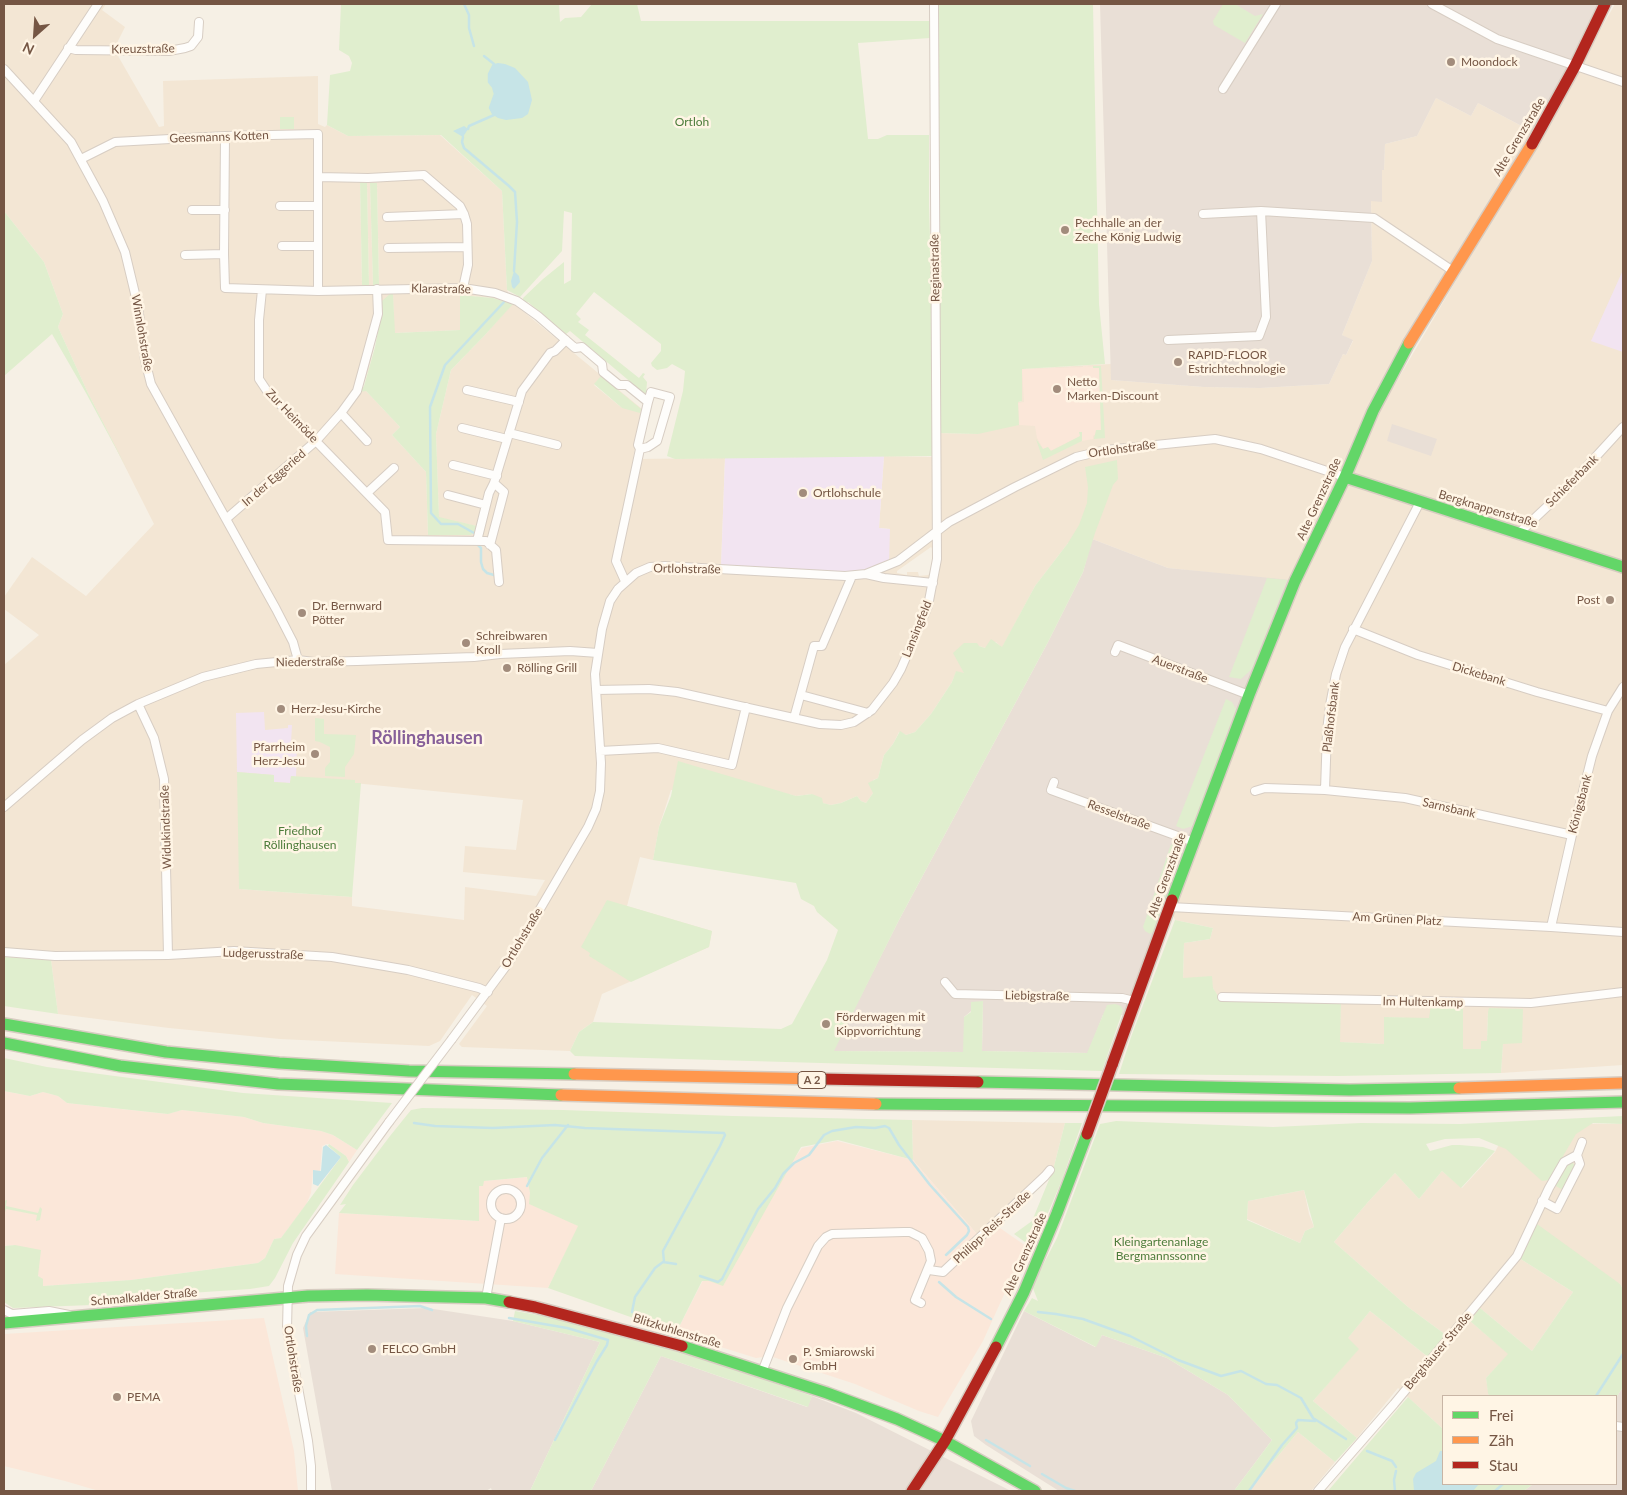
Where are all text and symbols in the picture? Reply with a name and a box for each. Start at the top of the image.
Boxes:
north arrow [10,10,60,60]
text: N [20,39,37,59]
street label: Kreuzstraße [111,41,175,57]
place label: Moondock [1461,55,1518,69]
marker: Moondock [1445,56,1457,68]
street label: Alte Grenzstraße [1490,95,1548,179]
park label: Ortloh [675,115,709,129]
street label: Geesmanns Kotten [169,128,269,146]
place label: Pechhalle an der Zeche König Ludwig [1075,216,1181,244]
marker: Pechhalle an der Zeche König Ludwig [1059,224,1071,236]
street label: Reginastraße [927,234,943,302]
street label: Klarastraße [411,281,471,297]
street label: Winnlohstraße [128,293,156,373]
place label: RAPID-FLOOR Estrichtechnologie [1188,348,1286,376]
marker: RAPID-FLOOR Estrichtechnologie [1172,356,1184,368]
place label: Netto Marken-Discount [1067,375,1159,403]
marker: Netto Marken-Discount [1051,383,1063,395]
street label: Zur Heimöde [263,386,321,446]
street label: Ortlohstraße [1088,437,1156,461]
street label: In der Eggeried [239,447,309,509]
street label: Schieferbank [1543,452,1601,510]
street label: Alte Grenzstraße [1294,456,1344,542]
place label: Ortlohschule [813,486,881,500]
marker: Ortlohschule [797,487,809,499]
street label: Bergknappenstraße [1437,487,1539,531]
street label: Ortlohstraße [653,561,721,577]
place label: Post [1577,593,1600,607]
marker: Post [1604,594,1616,606]
place label: Dr. Bernward Pötter [312,599,382,627]
street label: Lansingfeld [899,599,935,659]
marker: Dr. Bernward Pötter [296,607,308,619]
place label: Schreibwaren Kroll [476,629,547,657]
marker: Schreibwaren Kroll [460,637,472,649]
street label: Auerstraße [1150,652,1210,686]
street label: Niederstraße [276,654,344,670]
street label: Dickebank [1451,659,1507,689]
place label: Rölling Grill [517,661,577,675]
marker: Rölling Grill [501,662,513,674]
street label: Plaßhofsbank [1320,681,1342,753]
place label: Herz-Jesu-Kirche [291,702,381,716]
marker: Herz-Jesu-Kirche [275,703,287,715]
district label: Röllinghausen [371,727,483,749]
place label: Pfarrheim Herz-Jesu [253,740,305,768]
marker: Pfarrheim Herz-Jesu [309,748,321,760]
street label: Königsbank [1565,773,1595,835]
street label: Widukindstraße [157,785,175,869]
street label: Sarnsbank [1421,795,1477,821]
street label: Resselstraße [1086,797,1152,833]
park label: Friedhof Röllinghausen [264,824,336,852]
street label: Alte Grenzstraße [1145,831,1189,919]
street label: Ortlohstraße [498,905,546,971]
street label: Am Grünen Platz [1352,909,1442,929]
street label: Ludgerusstraße [222,945,304,963]
street label: Liebigstraße [1005,988,1069,1004]
street label: Im Hultenkamp [1383,994,1463,1010]
place label: Förderwagen mit Kippvorrichtung [836,1010,925,1038]
marker: Förderwagen mit Kippvorrichtung [820,1018,832,1030]
road number: A 2 [798,1072,826,1088]
street label: Philipp-Reis-Straße [950,1187,1034,1267]
street label: Alte Grenzstraße [1000,1210,1050,1298]
park label: Kleingartenanlage Bergmannssonne [1114,1235,1208,1263]
street label: Schmalkalder Straße [90,1285,198,1309]
street label: Berghäuser Straße [1401,1309,1475,1393]
street label: Blitzkuhlenstraße [631,1311,723,1351]
street label: Ortlohstraße [281,1325,305,1393]
place label: FELCO GmbH [382,1342,456,1356]
marker: FELCO GmbH [366,1343,378,1355]
place label: P. Smiarowski GmbH [803,1345,874,1373]
marker: P. Smiarowski GmbH [787,1353,799,1365]
place label: PEMA [127,1390,160,1404]
marker: PEMA [111,1391,123,1403]
legend [1442,1395,1617,1485]
text: Frei [1489,1406,1514,1424]
text: Zäh [1489,1431,1514,1449]
text: Stau [1489,1456,1518,1474]

